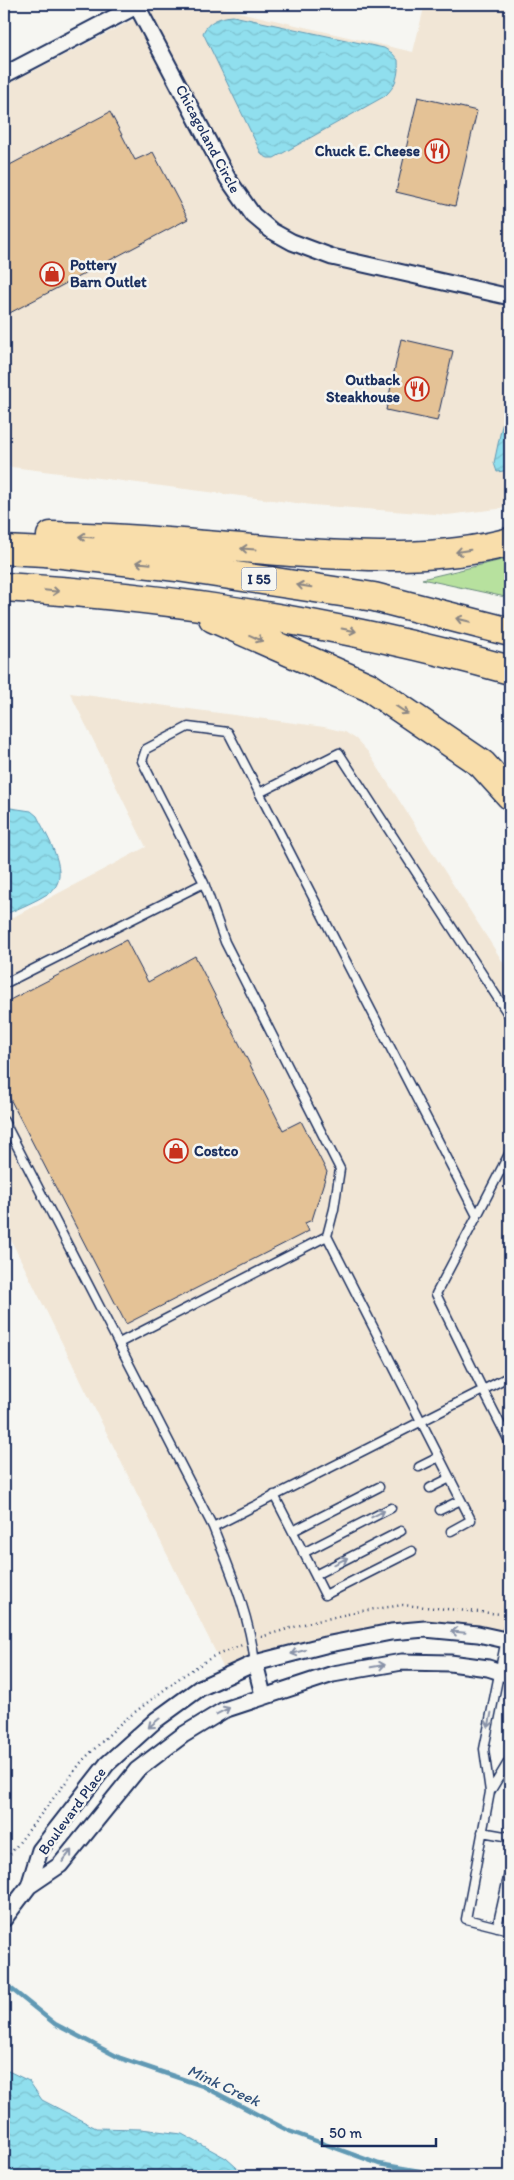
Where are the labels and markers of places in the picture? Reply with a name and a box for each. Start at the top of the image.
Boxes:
restaurant icon: Chuck E. Cheese [424,138,450,164]
place label: Chuck E. Cheese [315,142,420,160]
place label: Pottery Barn Outlet [70,256,147,291]
shop icon: Pottery Barn Outlet [39,261,65,287]
place label: Outback Steakhouse [326,371,400,406]
restaurant icon: Outback Steakhouse [404,376,430,402]
shop icon: Costco [163,1138,189,1164]
place label: Costco [194,1142,239,1160]

